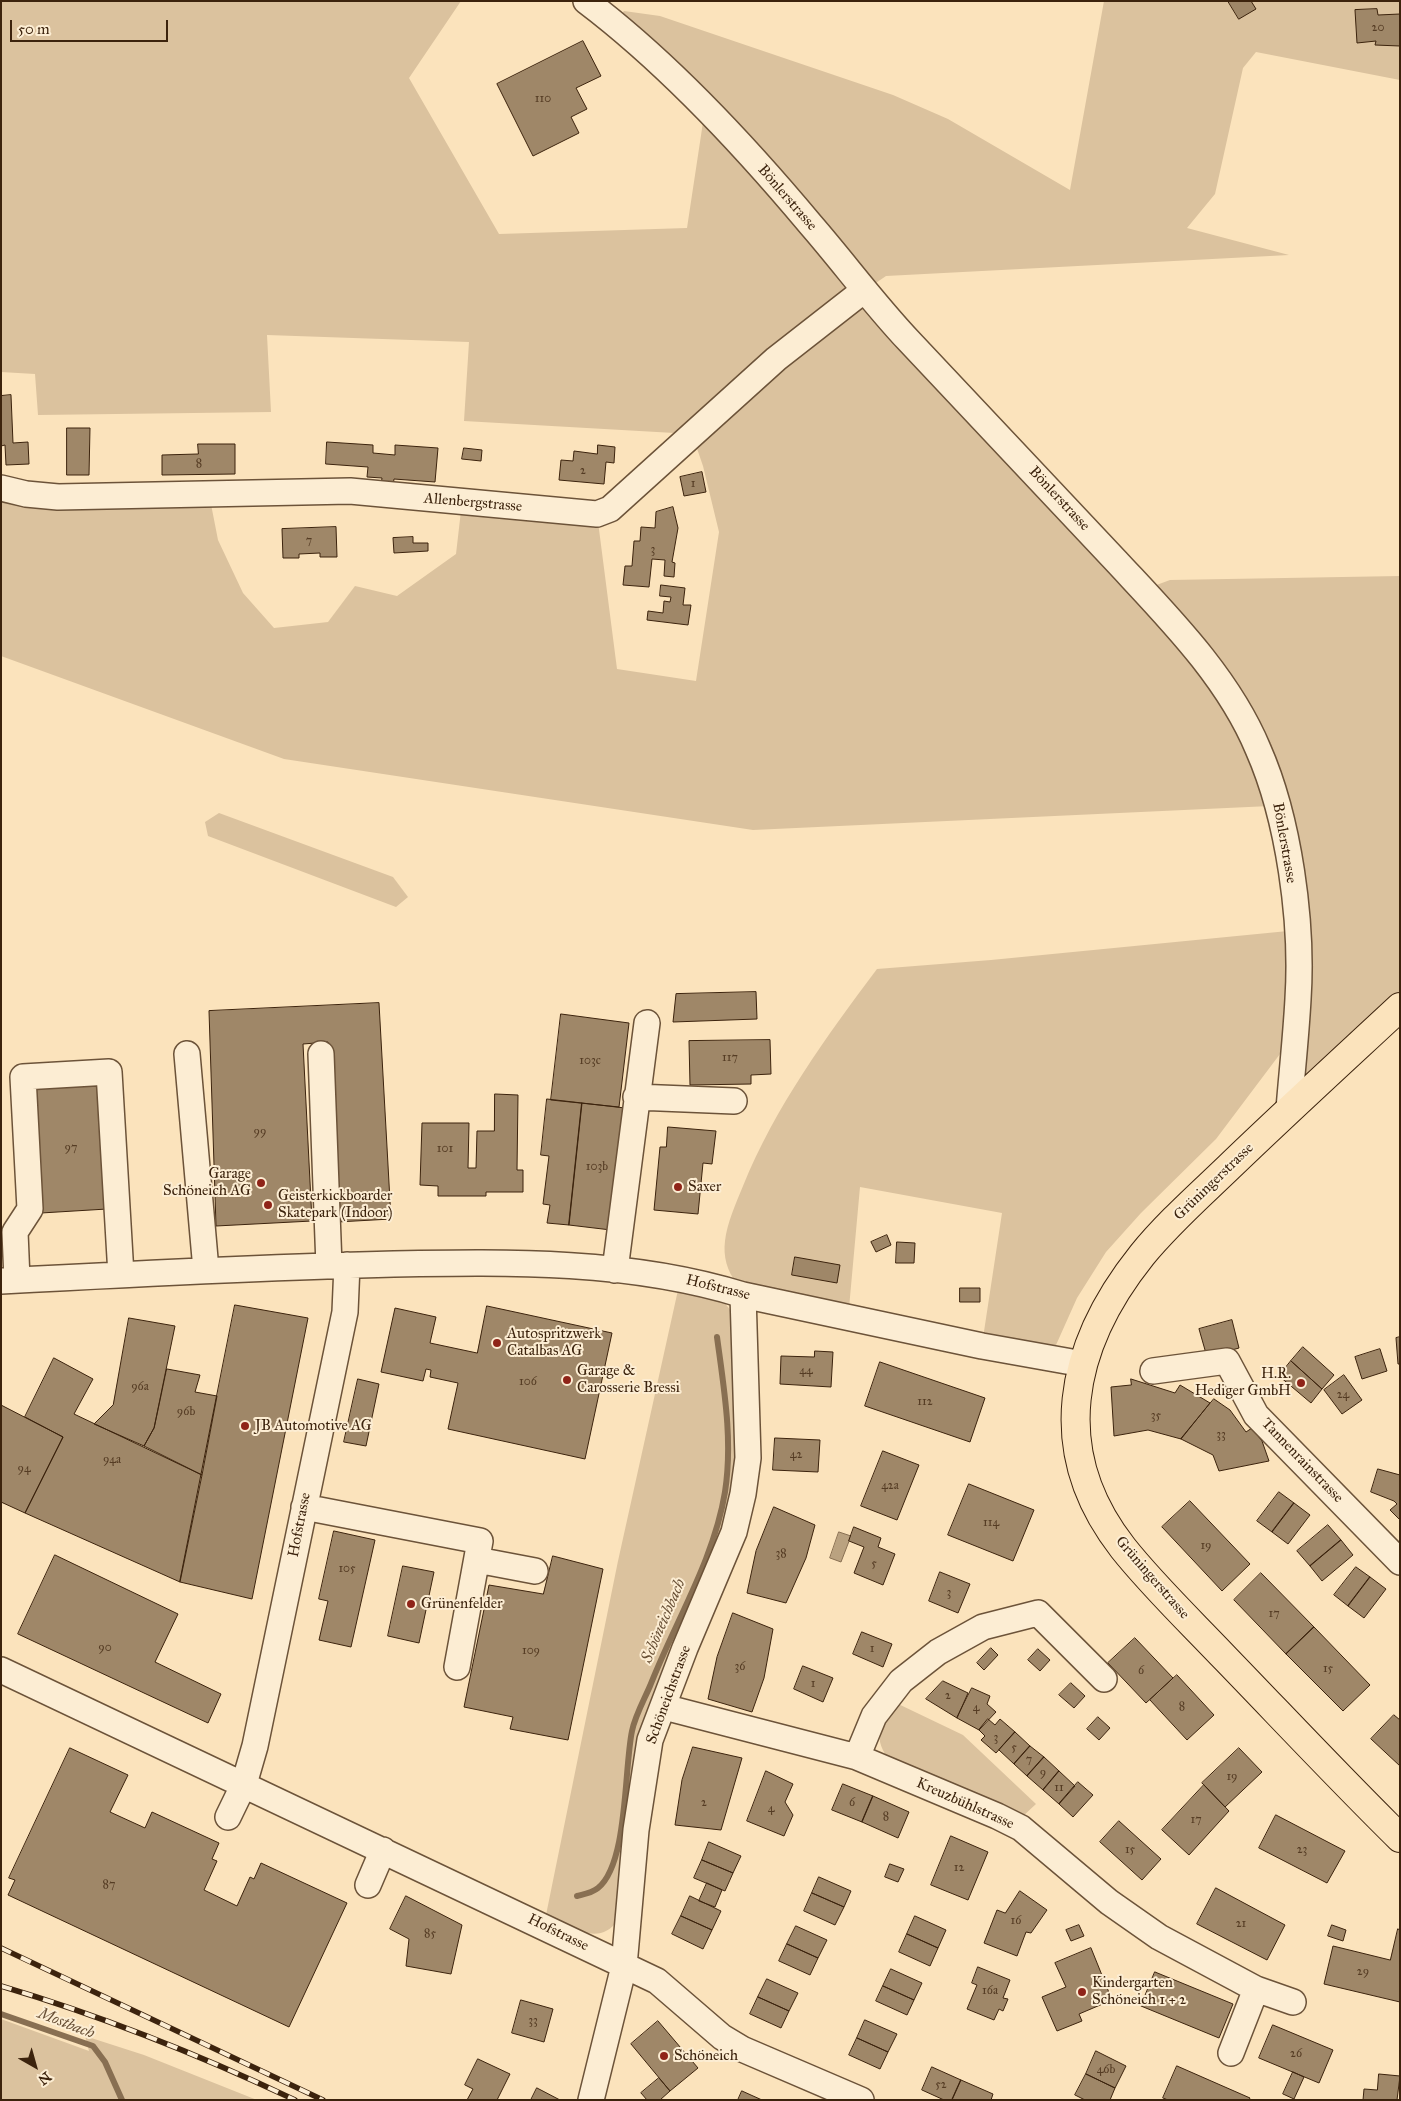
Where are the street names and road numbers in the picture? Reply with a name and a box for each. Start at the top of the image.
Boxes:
street label: Bönlerstrasse [753,161,821,235]
street label: Bönlerstrasse [1025,463,1093,535]
street label: Allenbergstrasse [423,490,523,516]
street label: Bönlerstrasse [1268,801,1300,885]
street label: Grüningerstrasse [1170,1139,1258,1225]
street label: Hofstrasse [684,1271,752,1305]
street label: Tannenrainstrasse [1257,1415,1347,1507]
street label: Hofstrasse [285,1491,315,1559]
street label: Grüningerstrasse [1111,1533,1193,1623]
street label: Schöneichstrasse [643,1643,695,1747]
street label: Kreuzbühlstrasse [913,1774,1017,1834]
street label: Hofstrasse [525,1911,591,1955]

